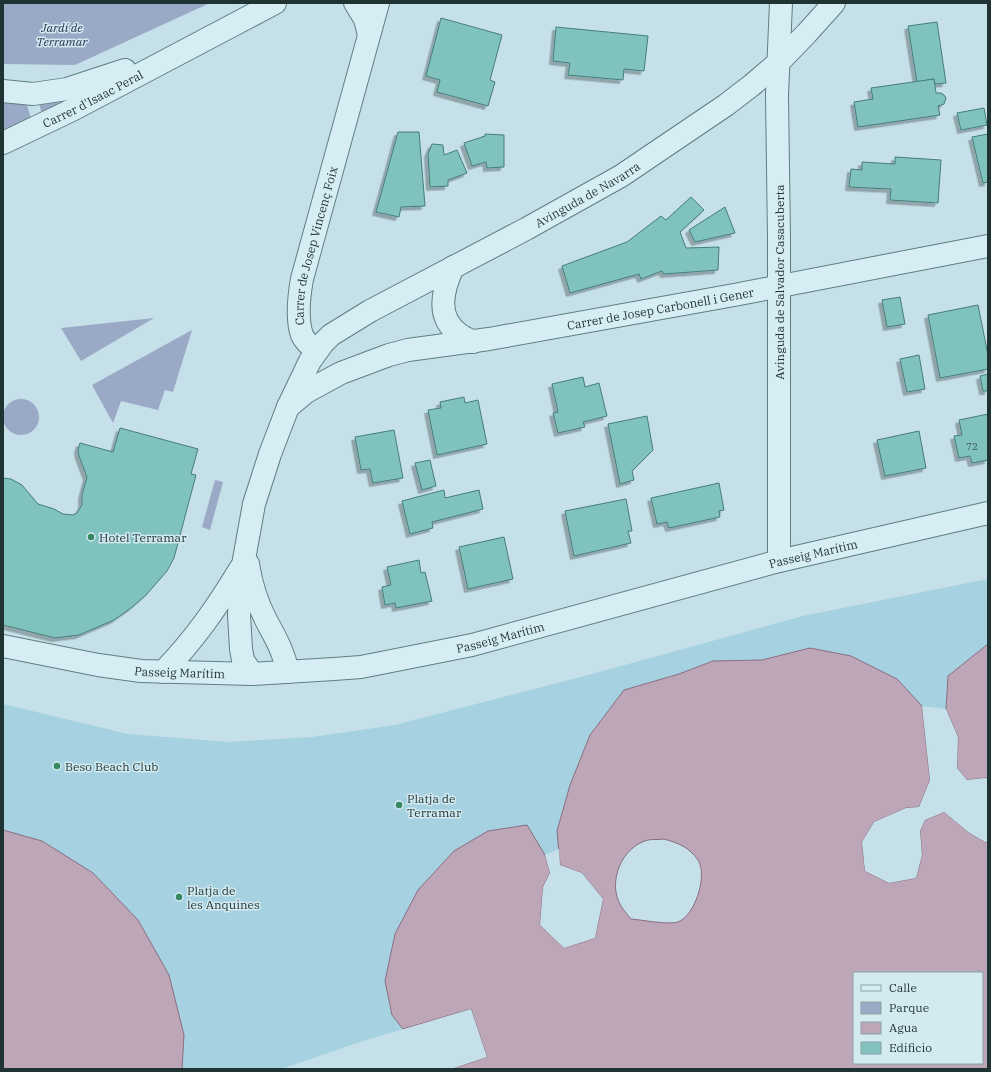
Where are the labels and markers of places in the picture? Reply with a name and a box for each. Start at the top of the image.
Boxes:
place label: Hotel Terramar [99,530,187,545]
marker: Hotel Terramar [86,532,96,542]
place label: Beso Beach Club [65,759,158,774]
marker: Beso Beach Club [52,761,62,771]
place label: Platja de Terramar [407,791,462,820]
marker: Platja de Terramar [394,800,404,810]
place label: Platja de les Anquines [187,883,260,912]
marker: Platja de les Anquines [174,892,184,902]

